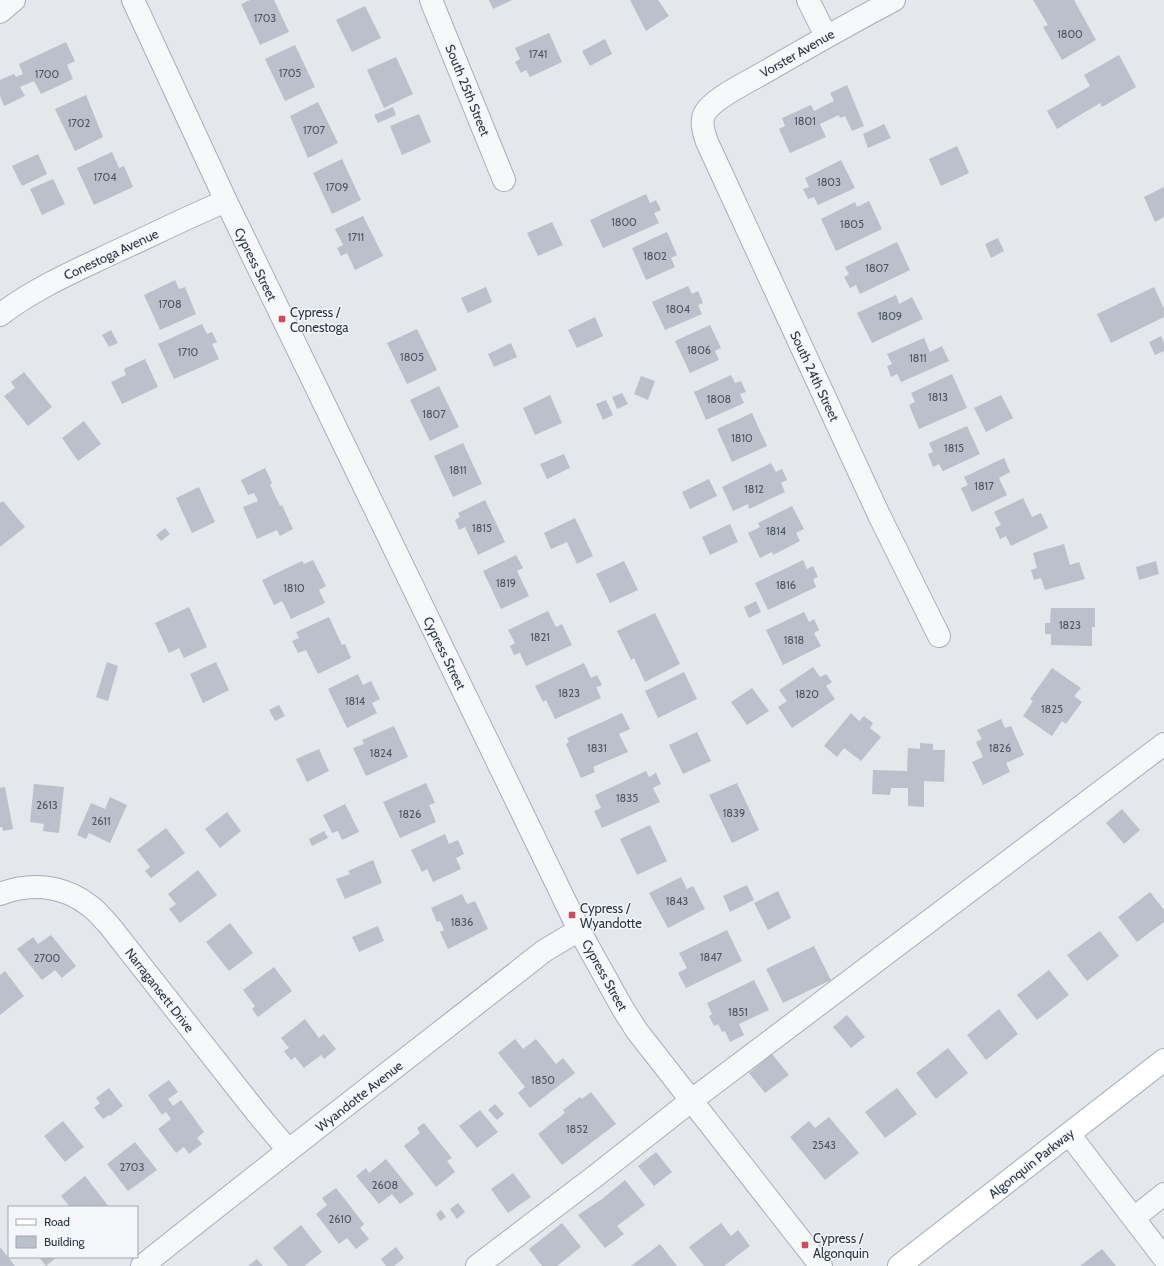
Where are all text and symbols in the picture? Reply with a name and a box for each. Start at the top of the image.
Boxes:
house number: 1703 [254,11,276,25]
street label: Vorster Avenue [757,25,837,81]
house number: 1800 [1057,27,1083,41]
street label: South 25th Street [442,42,494,139]
house number: 1741 [529,47,547,61]
house number: 1705 [279,66,301,80]
house number: 1700 [35,67,60,81]
house number: 1801 [794,114,816,128]
house number: 1702 [68,116,90,130]
house number: 1707 [303,123,326,137]
house number: 1704 [93,170,117,184]
house number: 1803 [817,175,841,189]
house number: 1709 [326,180,348,194]
house number: 1800 [611,215,637,229]
house number: 1805 [840,217,864,231]
street label: Conestoga Avenue [61,225,161,283]
street label: Cypress Street [231,225,281,304]
house number: 1711 [348,230,364,244]
house number: 1802 [643,249,667,263]
house number: 1807 [865,261,889,275]
house number: 1708 [158,297,182,311]
house number: 1804 [666,302,691,316]
place label: Cypress / Conestoga [290,304,349,335]
house number: 1809 [878,309,902,323]
marker: Cypress / Conestoga [277,314,287,324]
street label: South 24th Street [787,328,843,424]
house number: 1806 [687,343,711,357]
house number: 1710 [178,345,199,359]
house number: 1805 [400,350,424,364]
house number: 1811 [909,351,927,365]
house number: 1813 [928,390,948,404]
house number: 1808 [707,392,731,406]
house number: 1807 [422,407,446,421]
house number: 1810 [731,431,753,445]
house number: 1815 [944,441,964,455]
house number: 1811 [449,463,467,477]
house number: 1817 [974,479,994,493]
house number: 1812 [744,482,764,496]
house number: 1815 [472,521,492,535]
house number: 1814 [766,524,787,538]
house number: 1819 [496,576,516,590]
house number: 1816 [776,578,796,592]
house number: 1810 [283,581,305,595]
street label: Cypress Street [420,614,470,693]
house number: 1823 [1059,618,1081,632]
house number: 1821 [530,630,550,644]
house number: 1818 [784,633,804,647]
house number: 1823 [558,686,580,700]
house number: 1820 [795,687,819,701]
house number: 1814 [345,694,366,708]
house number: 1825 [1041,702,1063,716]
house number: 1831 [587,741,607,755]
house number: 1826 [989,741,1011,755]
house number: 1824 [370,746,393,760]
house number: 1835 [616,791,638,805]
house number: 2613 [36,798,58,812]
house number: 1839 [723,806,745,820]
house number: 1826 [399,807,421,821]
house number: 2611 [91,814,111,828]
house number: 1843 [666,894,688,908]
place label: Cypress / Wyandotte [580,900,642,931]
marker: Cypress / Wyandotte [567,910,577,920]
house number: 1836 [451,915,473,929]
street label: Cypress Street [579,936,632,1014]
street label: Narragansett Drive [122,945,198,1036]
house number: 1847 [700,950,723,964]
house number: 2700 [34,951,61,965]
house number: 1851 [728,1005,748,1019]
street label: Wyandotte Avenue [312,1057,406,1135]
house number: 1850 [531,1073,555,1087]
house number: 1852 [566,1122,588,1136]
street label: Algonquin Parkway [985,1124,1077,1201]
house number: 2543 [812,1138,836,1152]
house number: 2703 [120,1160,144,1174]
house number: 2608 [372,1178,398,1192]
legend [8,1206,138,1258]
house number: 2610 [328,1212,352,1226]
text: Road [44,1214,70,1229]
place label: Cypress / Algonquin [813,1230,869,1261]
text: Building [44,1234,86,1249]
marker: Cypress / Algonquin [800,1240,810,1250]

